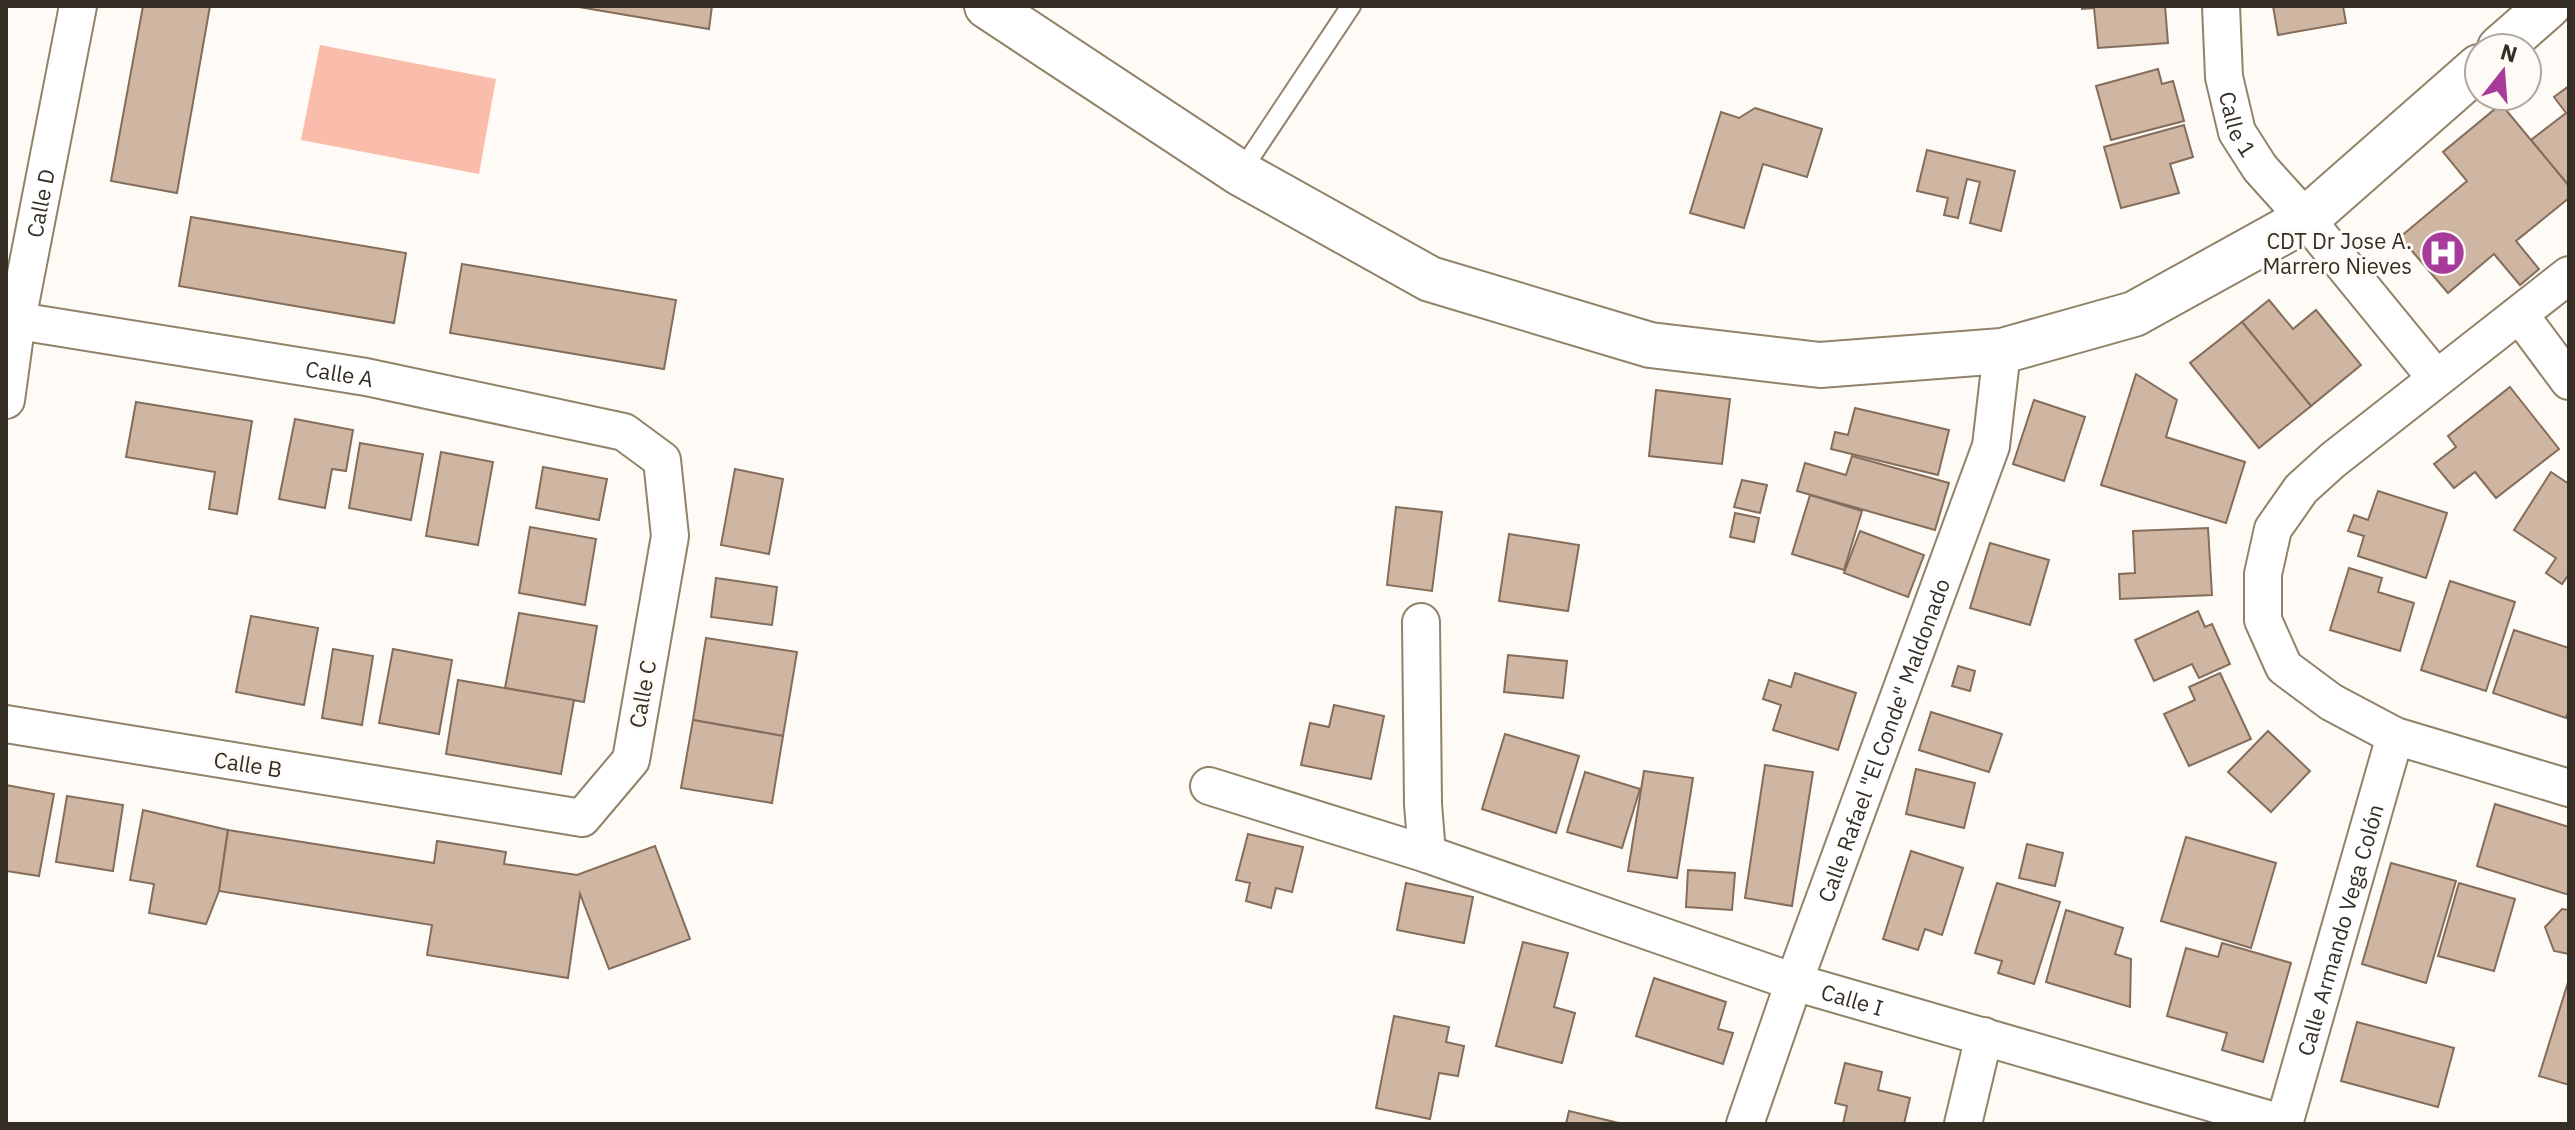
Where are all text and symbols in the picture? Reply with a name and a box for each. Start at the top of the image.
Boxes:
north arrow [2463,32,2543,112]
text: N [2497,36,2521,69]
street label: Calle 1 [2213,88,2263,162]
street label: Calle D [19,166,61,240]
place label: CDT Dr Jose A. Marrero Nieves [2262,226,2412,280]
hospital icon: CDT Dr Jose A. Marrero Nieves [2419,229,2467,277]
street label: Calle A [303,353,377,393]
street label: Calle Rafael "El Conde" Maldonado [1810,574,1956,906]
street label: Calle C [622,658,662,730]
street label: Calle B [212,744,284,784]
street label: Calle Armando Vega Colón [2290,800,2389,1059]
street label: Calle I [1818,976,1887,1022]

